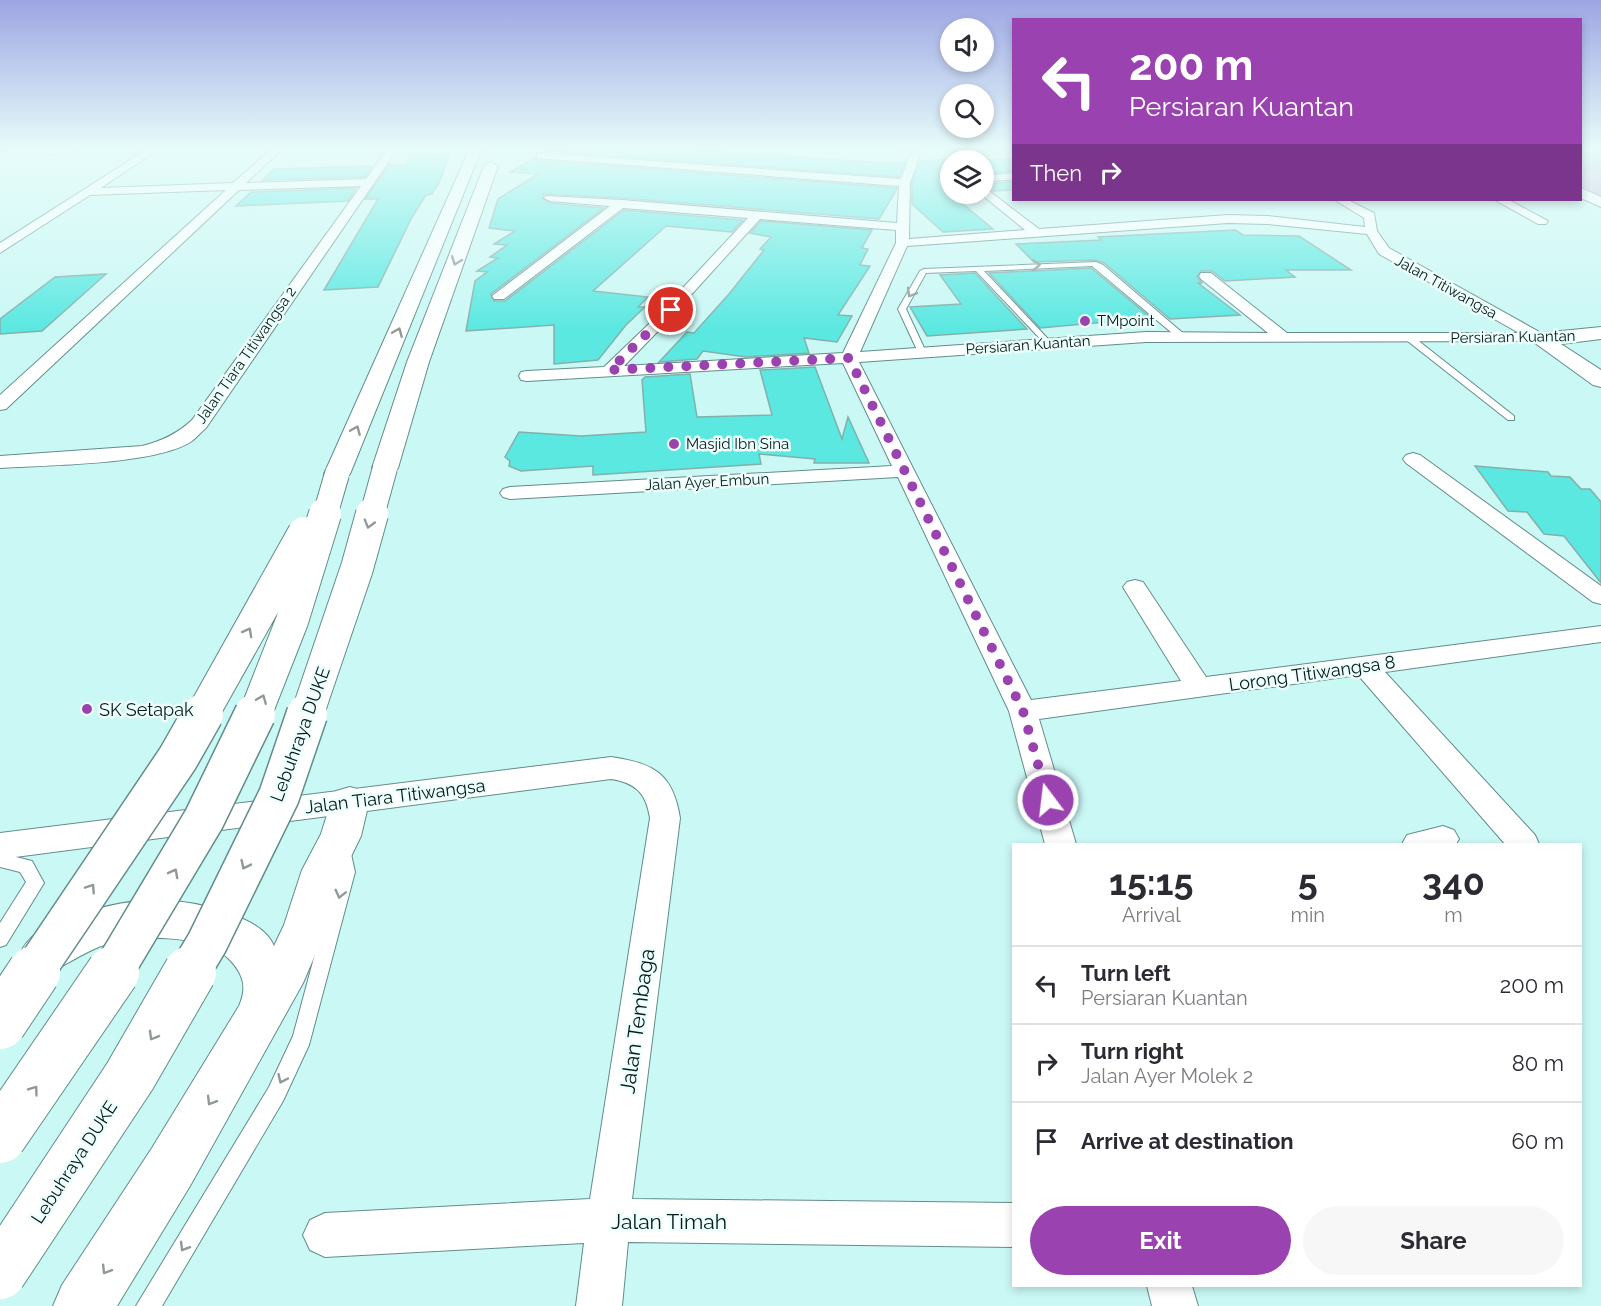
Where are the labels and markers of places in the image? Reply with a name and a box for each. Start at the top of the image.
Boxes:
pin [645,284,696,335]
place label: TMpoint [1097,312,1154,330]
marker: TMpoint [1078,314,1092,328]
place label: Masjid Ibn Sina [686,435,789,453]
marker: Masjid Ibn Sina [667,437,681,451]
place label: SK Setapak [99,699,194,720]
marker: SK Setapak [80,702,94,716]

